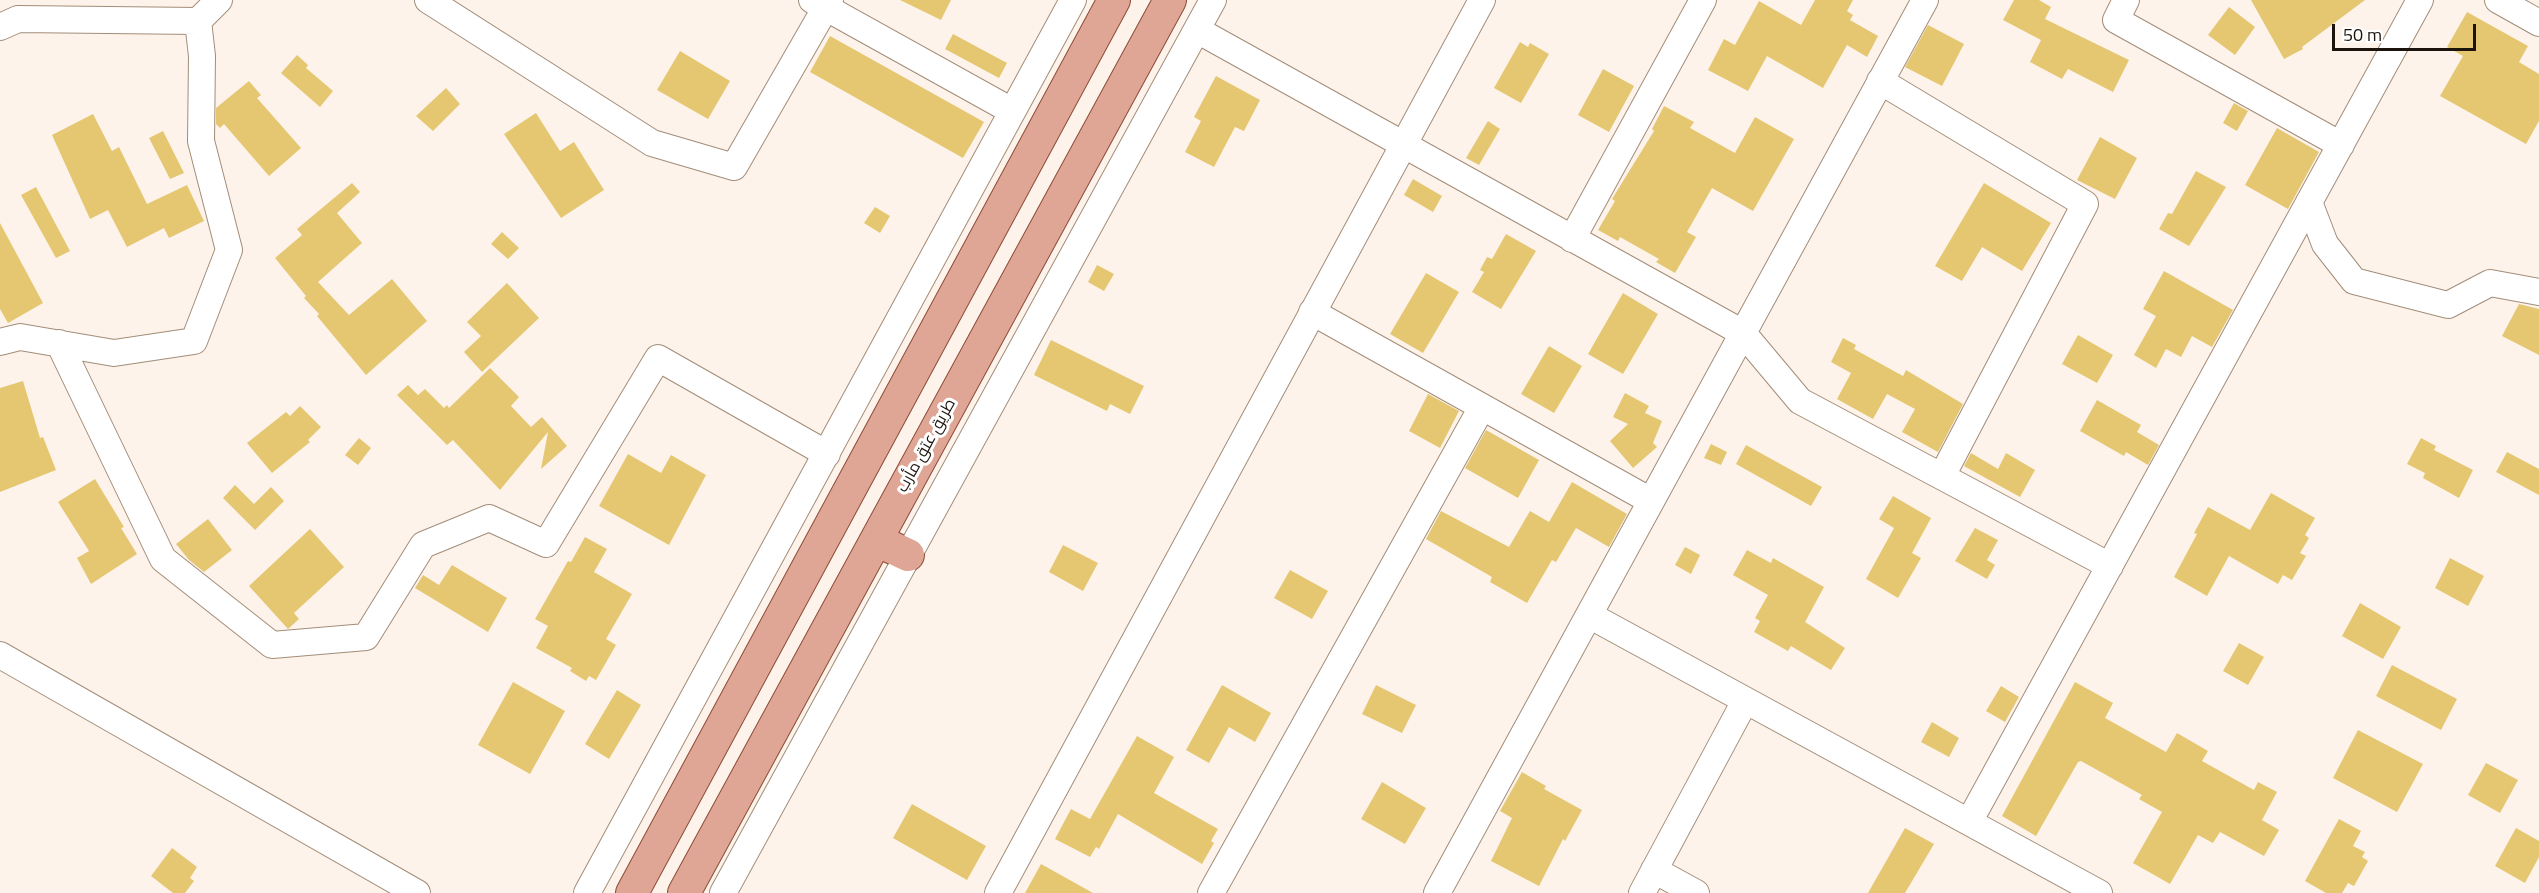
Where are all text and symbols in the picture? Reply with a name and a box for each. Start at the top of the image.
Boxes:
scale bar [2335,12,2479,50]
text: 50 m [2343,21,2382,48]
street label: طريق عتق مأرب [893,396,961,496]

